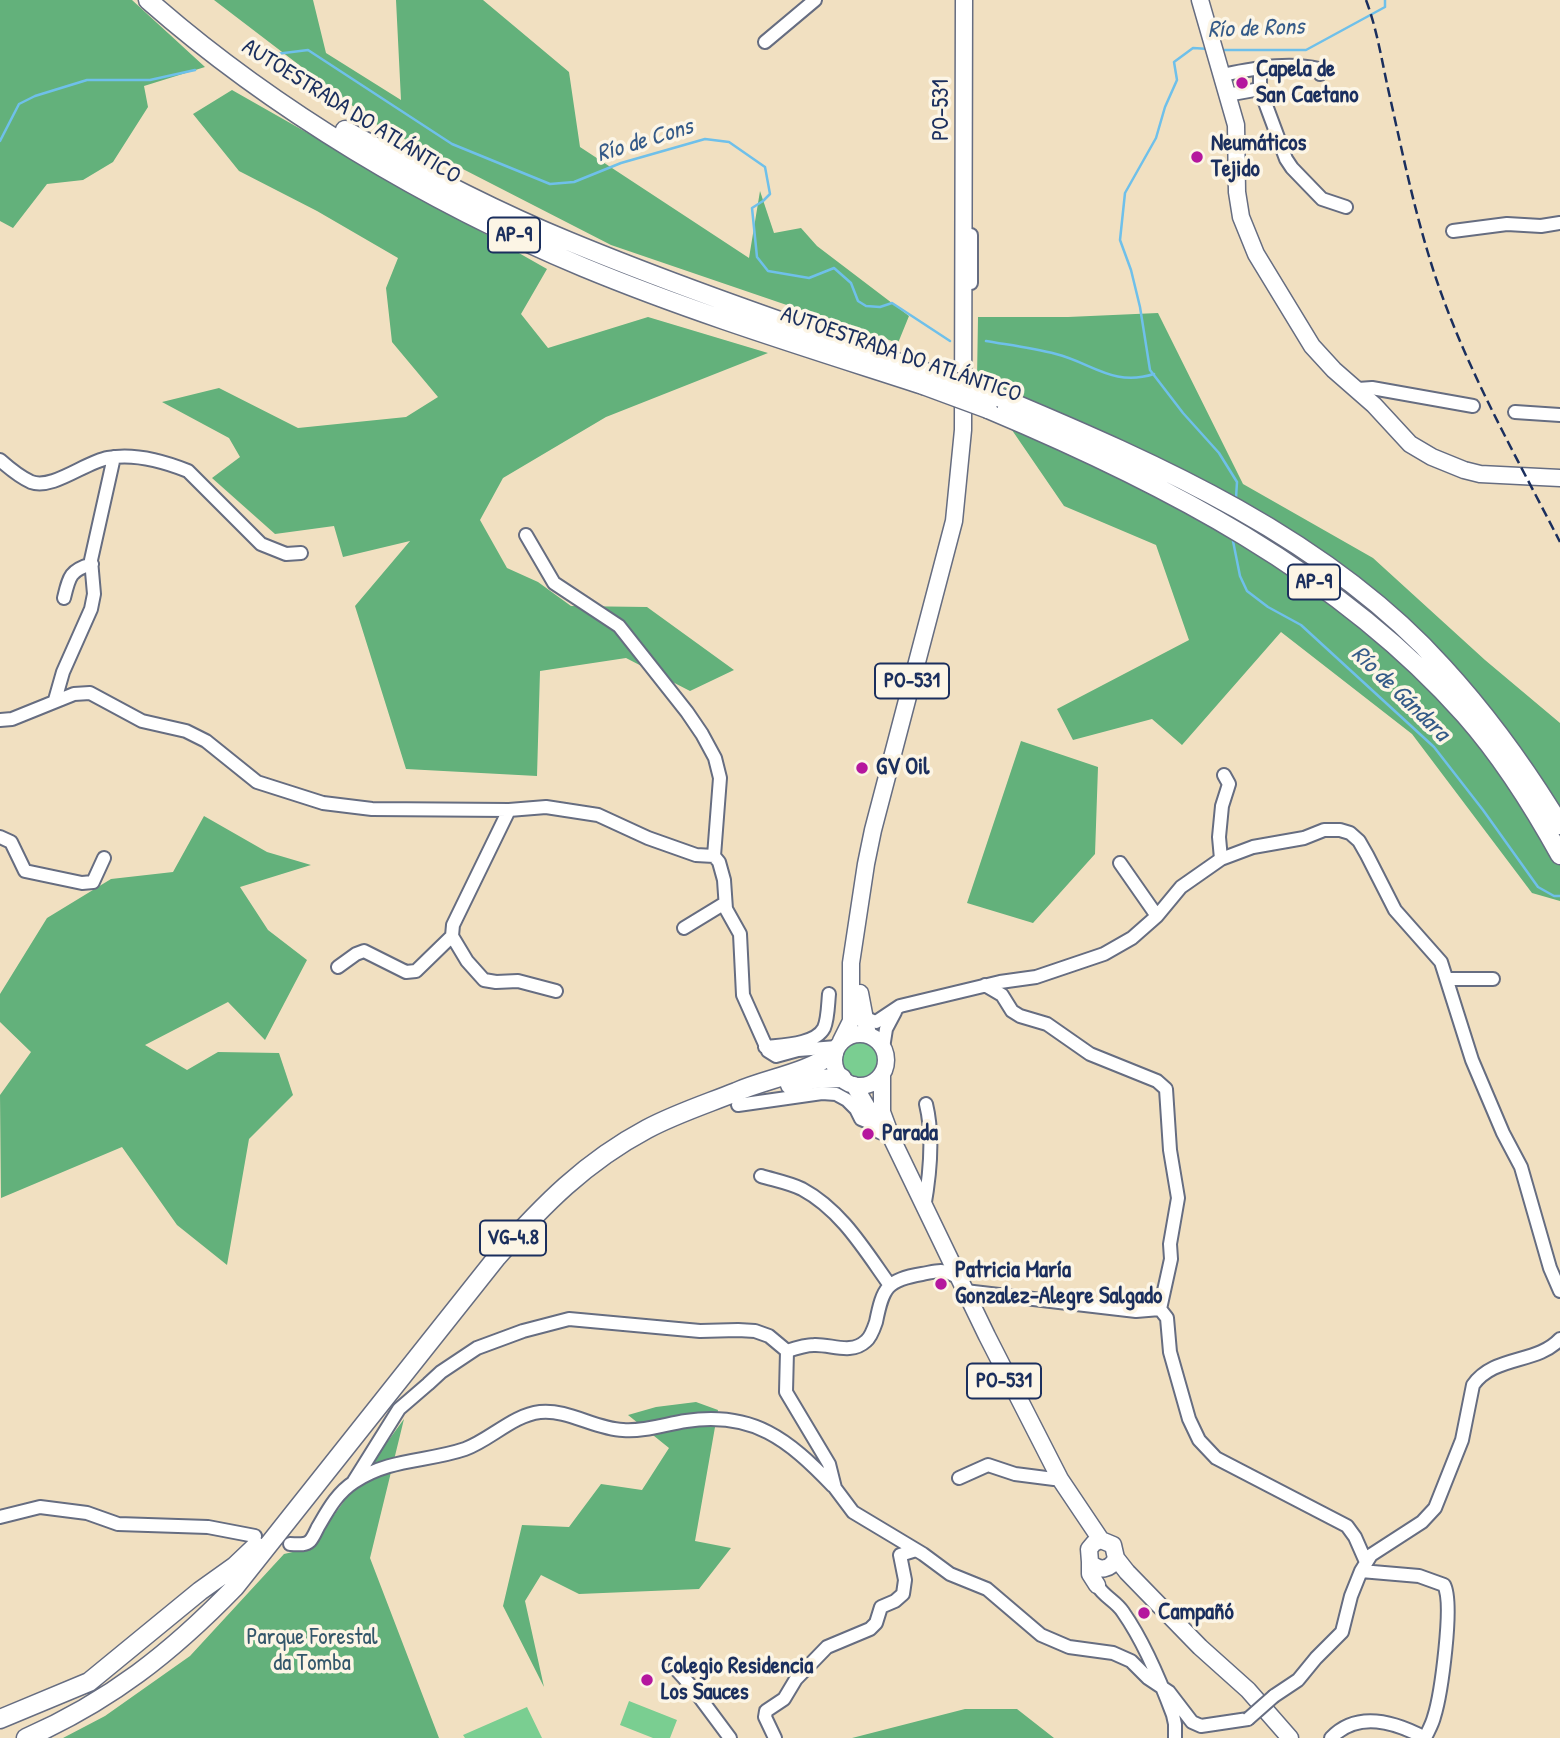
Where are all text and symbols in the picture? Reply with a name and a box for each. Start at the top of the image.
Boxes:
water label: Río de Rons [1207,13,1305,45]
street label: AUTOESTRADA DO ATLÁNTICO [237,33,465,191]
place label: Capela de San Caetano [1256,56,1359,110]
marker: Capela de San Caetano [1234,75,1250,91]
street label: PO-531 [928,79,956,141]
water label: Río de Cons [594,113,696,169]
place label: Neumáticos Tejido [1211,130,1306,184]
marker: Neumáticos Tejido [1189,149,1205,165]
road number: AP-9 [488,218,540,252]
street label: AUTOESTRADA DO ATLÁNTICO [777,301,1025,409]
road number: AP-9 [1288,564,1340,600]
water label: Río de Gándara [1345,640,1455,748]
road number: PO-531 [875,664,949,698]
place label: GV Oil [876,754,929,782]
marker: GV Oil [854,760,870,776]
place label: Parada [882,1120,938,1148]
marker: Parada [860,1126,876,1142]
road number: VG-4.8 [480,1220,546,1256]
place label: Patricia María Gonzalez-Alegre Salgado [955,1257,1162,1311]
marker: Patricia María Gonzalez-Alegre Salgado [933,1276,949,1292]
road number: PO-531 [967,1364,1041,1398]
place label: Campañó [1158,1599,1234,1627]
marker: Campañó [1136,1605,1152,1621]
park label: Parque Forestal da Tomba [246,1624,378,1678]
place label: Colegio Residencia Los Sauces [661,1653,813,1707]
marker: Colegio Residencia Los Sauces [639,1672,655,1688]

